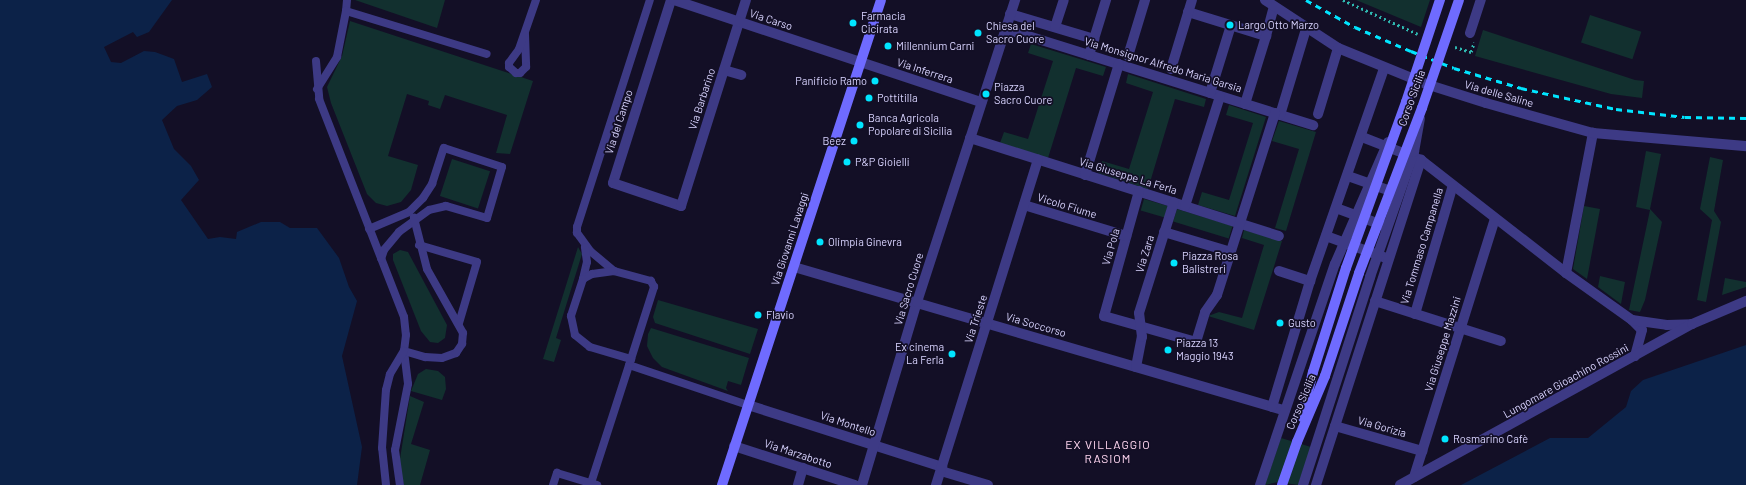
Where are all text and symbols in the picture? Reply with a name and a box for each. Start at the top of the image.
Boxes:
street label: Via Carso [748,7,794,33]
place label: Farmacia Cicirata [861,10,905,36]
marker: Farmacia Cicirata [848,18,858,28]
place label: Largo Otto Marzo [1238,18,1319,32]
place label: Chiesa del Sacro Cuore [986,20,1044,46]
marker: Largo Otto Marzo [1225,20,1235,30]
marker: Chiesa del Sacro Cuore [973,28,983,38]
street label: Via Monsignor Alfredo Maria Garsia [1083,35,1243,95]
place label: Millennium Carni [896,39,974,53]
marker: Millennium Carni [883,41,893,51]
street label: Via Inferrera [895,56,955,86]
street label: Via Barbarino [686,67,718,131]
street label: Corso Sicilia [1396,68,1428,128]
place label: Panificio Ramo [795,74,867,88]
marker: Panificio Ramo [870,76,880,86]
street label: Via delle Saline [1463,78,1535,110]
place label: Piazza Sacro Cuore [994,81,1052,107]
street label: Via del Campo [602,88,636,156]
marker: Piazza Sacro Cuore [981,89,991,99]
place label: Pottitilla [877,91,918,105]
marker: Pottitilla [864,93,874,103]
place label: Banca Agricola Popolare di Sicilia [868,112,952,138]
marker: Banca Agricola Popolare di Sicilia [855,120,865,130]
place label: Beez [822,134,846,148]
marker: Beez [849,136,859,146]
place label: P&P Gioielli [855,155,910,169]
street label: Via Giuseppe La Ferla [1077,155,1179,197]
marker: P&P Gioielli [842,157,852,167]
street label: Via Tommaso Campanella [1398,186,1446,306]
street label: Via Giovanni Lavaggi [769,191,811,287]
street label: Vicolo Fiume [1036,191,1098,221]
street label: Via Pola [1099,227,1123,267]
street label: Via Zara [1133,234,1157,274]
place label: Olimpia Ginevra [828,235,902,249]
marker: Olimpia Ginevra [815,237,825,247]
place label: Piazza Rosa Balistreri [1182,250,1238,276]
street label: Via Sacro Cuore [892,251,926,327]
marker: Piazza Rosa Balistreri [1169,258,1179,268]
street label: Via Trieste [962,293,990,345]
street label: Via Giuseppe Mazzini [1422,295,1464,393]
place label: Flavio [766,308,794,322]
marker: Flavio [753,310,763,320]
street label: Via Soccorso [1004,310,1068,340]
place label: Gusto [1288,316,1316,330]
marker: Gusto [1275,318,1285,328]
place label: Piazza 13 Maggio 1943 [1176,337,1234,363]
place label: Ex cinema La Ferla [895,341,944,367]
street label: Lungomare Gioachino Rossini [1501,341,1631,421]
marker: Piazza 13 Maggio 1943 [1163,345,1173,355]
marker: Ex cinema La Ferla [947,349,957,359]
street label: Corso Sicilia [1283,372,1319,432]
street label: Via Montello [819,409,877,439]
street label: Via Gorizia [1356,414,1408,440]
place label: Rosmarino Cafè [1453,432,1528,446]
marker: Rosmarino Cafè [1440,434,1450,444]
street label: Via Marzabotto [762,437,834,471]
district label: EX VILLAGGIO RASIOM [1065,438,1151,466]

